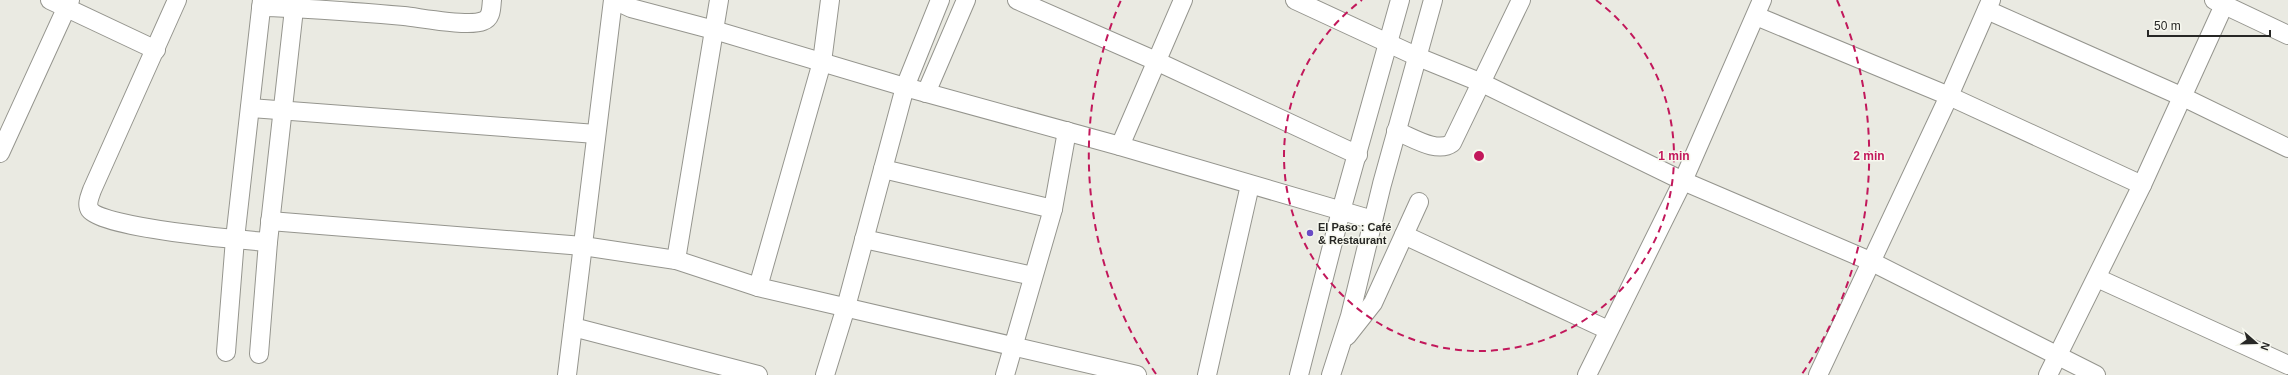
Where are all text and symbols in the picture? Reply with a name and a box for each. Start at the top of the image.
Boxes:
scale bar [2148,12,2270,38]
text: 50 m [2154,19,2181,33]
centre of rings [1472,149,1486,163]
text: 1 min [1658,149,1690,163]
text: 2 min [1853,149,1885,163]
place label: El Paso : Café & Restaurant [1318,221,1391,246]
marker: El Paso : Café & Restaurant [1305,228,1315,238]
north arrow [2236,323,2276,363]
text: N [2258,341,2272,352]

